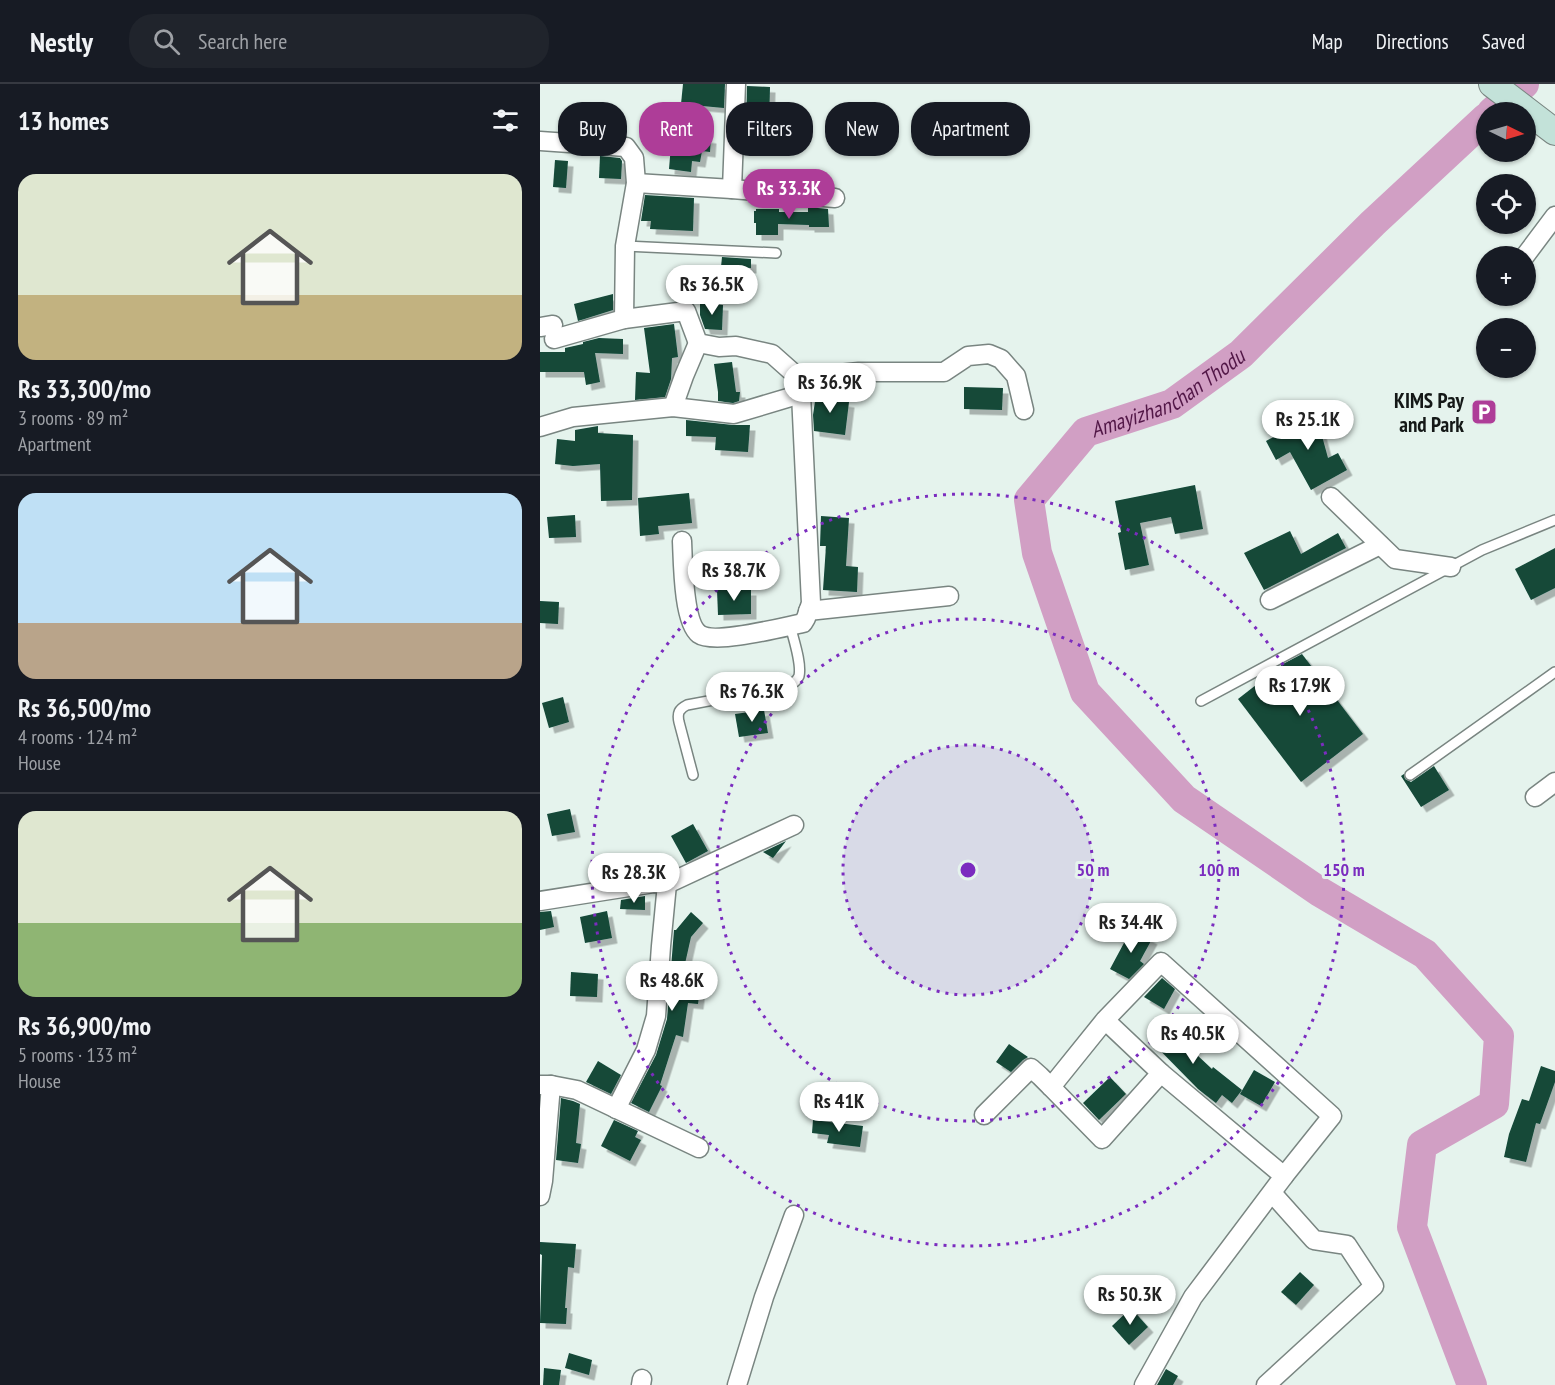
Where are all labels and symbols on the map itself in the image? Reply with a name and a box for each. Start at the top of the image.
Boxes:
north arrow [1476,102,1536,162]
pin: Rs 33.3K [727,169,851,220]
pin: Rs 36.5K [650,265,774,316]
water label: Amayizhanchan Thodu [1087,341,1251,444]
pin: Rs 36.9K [768,363,892,414]
place label: KIMS Pay and Park [1394,387,1465,438]
parking icon: KIMS Pay and Park [1469,397,1499,427]
pin: Rs 25.1K [1246,400,1370,451]
pin: Rs 38.7K [672,551,796,602]
pin: Rs 17.9K [1238,666,1362,717]
pin: Rs 76.3K [690,672,814,723]
pin: Rs 28.3K [572,853,696,904]
text: 50 m [1077,858,1109,881]
text: 100 m [1198,858,1240,881]
text: 150 m [1323,858,1365,881]
centre of rings [958,860,978,880]
pin: Rs 34.4K [1069,903,1193,954]
pin: Rs 48.6K [610,961,734,1012]
pin: Rs 40.5K [1131,1014,1255,1065]
pin: Rs 41K [790,1082,888,1133]
pin: Rs 50.3K [1068,1275,1192,1326]

